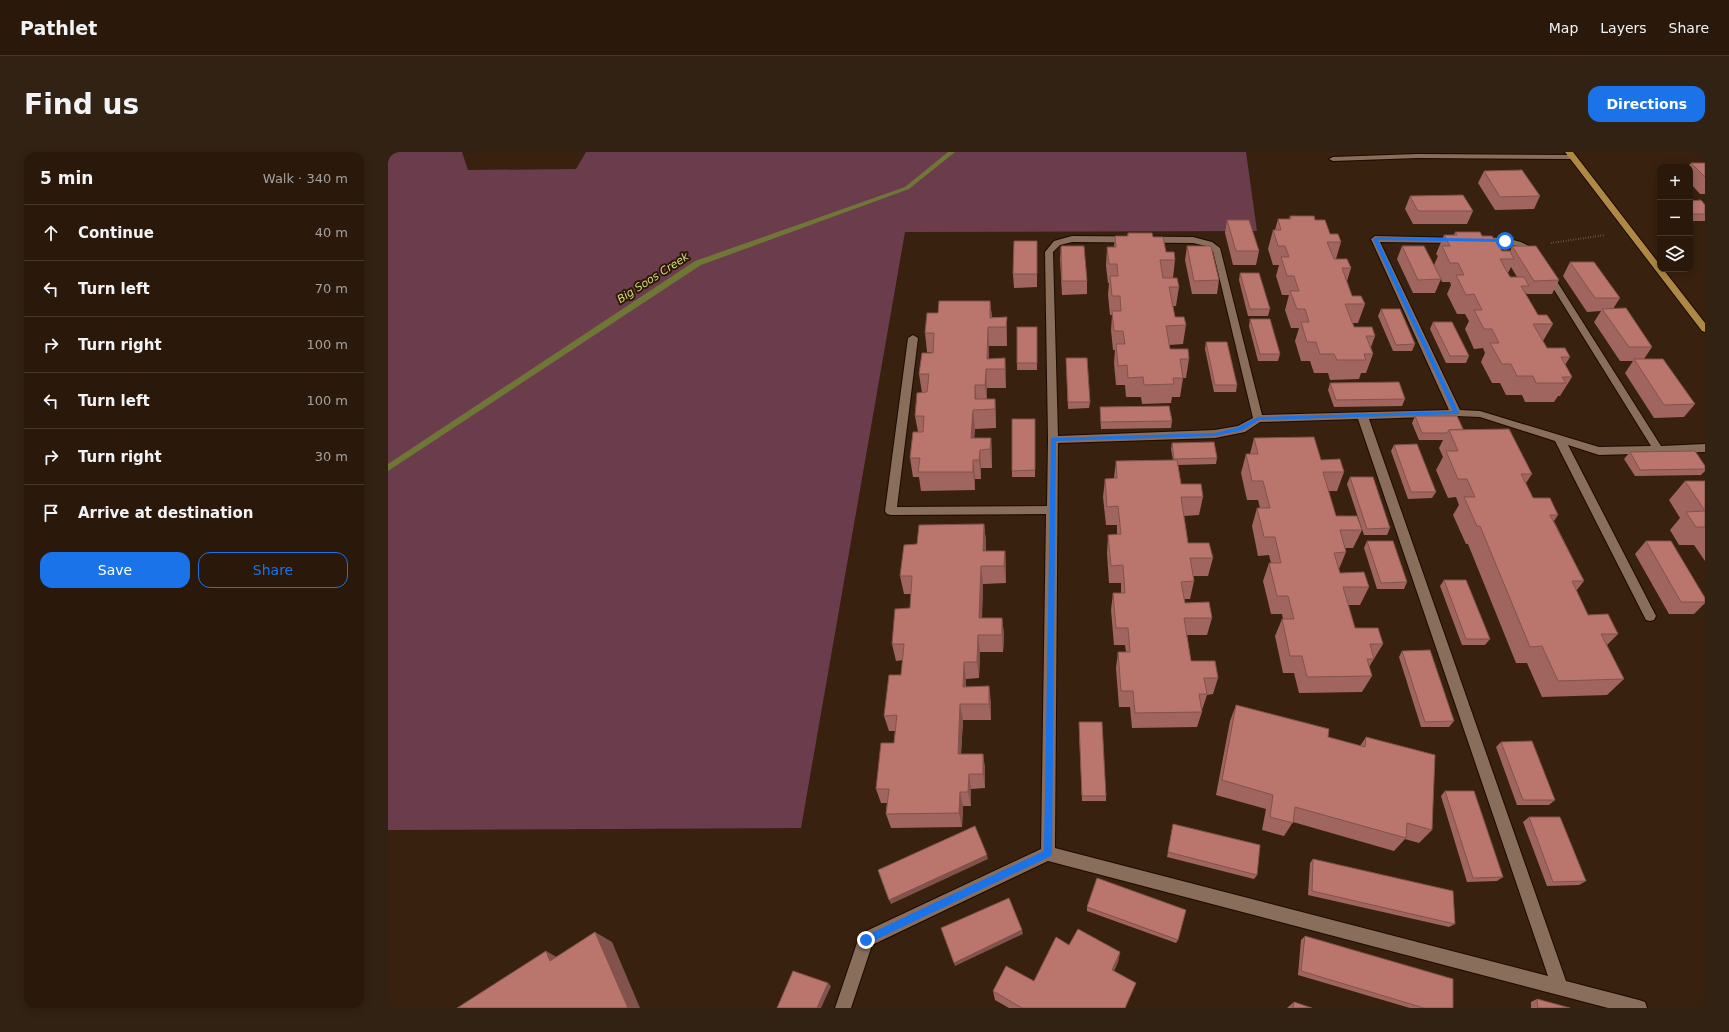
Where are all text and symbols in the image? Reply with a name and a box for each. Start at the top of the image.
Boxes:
text: Pathlet [20,17,97,39]
text: Map [1549,20,1578,36]
text: Layers [1600,20,1647,36]
text: Share [1669,20,1709,36]
button: Directions [1588,86,1705,122]
text: Find us [24,88,139,121]
map controls [1657,164,1693,272]
button: + [1657,164,1693,200]
text: 5 min [40,168,93,188]
text: Walk · 340 m [263,171,348,186]
button: − [1657,200,1693,236]
icon: ahead [40,222,62,244]
text: Continue [78,224,154,242]
text: 40 m [315,225,348,240]
route start [1496,232,1514,250]
button: layers [1657,236,1693,272]
water label: Big Soos Creek [615,250,692,306]
icon: left [40,278,62,300]
text: Turn left [78,280,150,298]
text: 70 m [315,281,348,296]
icon: right [40,334,62,356]
text: Turn right [78,336,162,354]
text: 100 m [306,337,348,352]
icon: left [40,390,62,412]
text: Turn left [78,392,150,410]
text: 100 m [306,393,348,408]
icon: right [40,446,62,468]
text: Turn right [78,448,162,466]
text: 30 m [315,449,348,464]
icon: arrive [40,502,62,524]
text: Arrive at destination [78,504,253,522]
button: Save [40,552,190,588]
button: Share [198,552,348,588]
route end [857,931,875,949]

